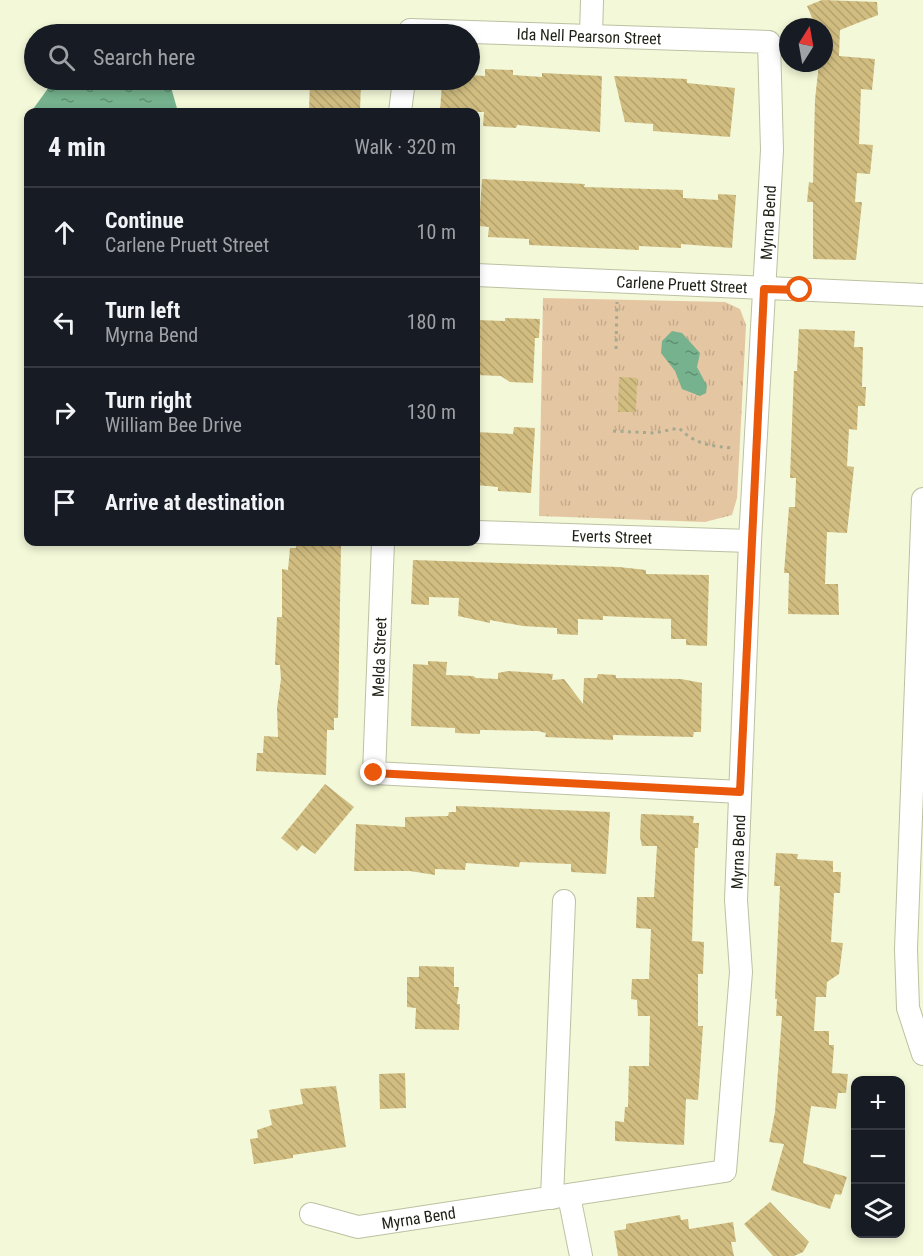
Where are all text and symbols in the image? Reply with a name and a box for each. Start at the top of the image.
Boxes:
north arrow [779,18,833,72]
search box [24,24,480,90]
street label: Ida Nell Pearson Street [516,24,662,49]
icon: search [45,41,78,74]
text: Search here [93,45,195,70]
text: 4 min [48,132,106,162]
text: Walk · 320 m [355,135,456,159]
street label: Myrna Bend [757,185,780,260]
text: Continue [105,208,184,233]
icon: ahead [48,216,81,249]
text: 10 m [417,220,456,244]
text: Carlene Pruett Street [105,233,269,257]
street label: Carlene Pruett Street [616,272,748,297]
route start [786,276,812,302]
text: Turn left [105,298,180,323]
icon: left [48,306,81,339]
text: 180 m [407,310,456,334]
text: Myrna Bend [105,323,198,347]
text: Turn right [105,388,192,413]
icon: right [48,396,81,429]
text: 130 m [407,400,456,424]
text: William Bee Drive [105,413,242,437]
icon: arrive [48,486,81,519]
text: Arrive at destination [105,490,285,515]
street label: Everts Street [571,526,653,548]
street label: Melda Street [369,616,390,697]
route end [360,759,386,785]
street label: Myrna Bend [727,814,749,890]
map controls [851,1076,905,1238]
button: + [851,1076,905,1130]
button: − [851,1130,905,1184]
button: layers [851,1184,905,1238]
street label: Myrna Bend [380,1203,457,1233]

